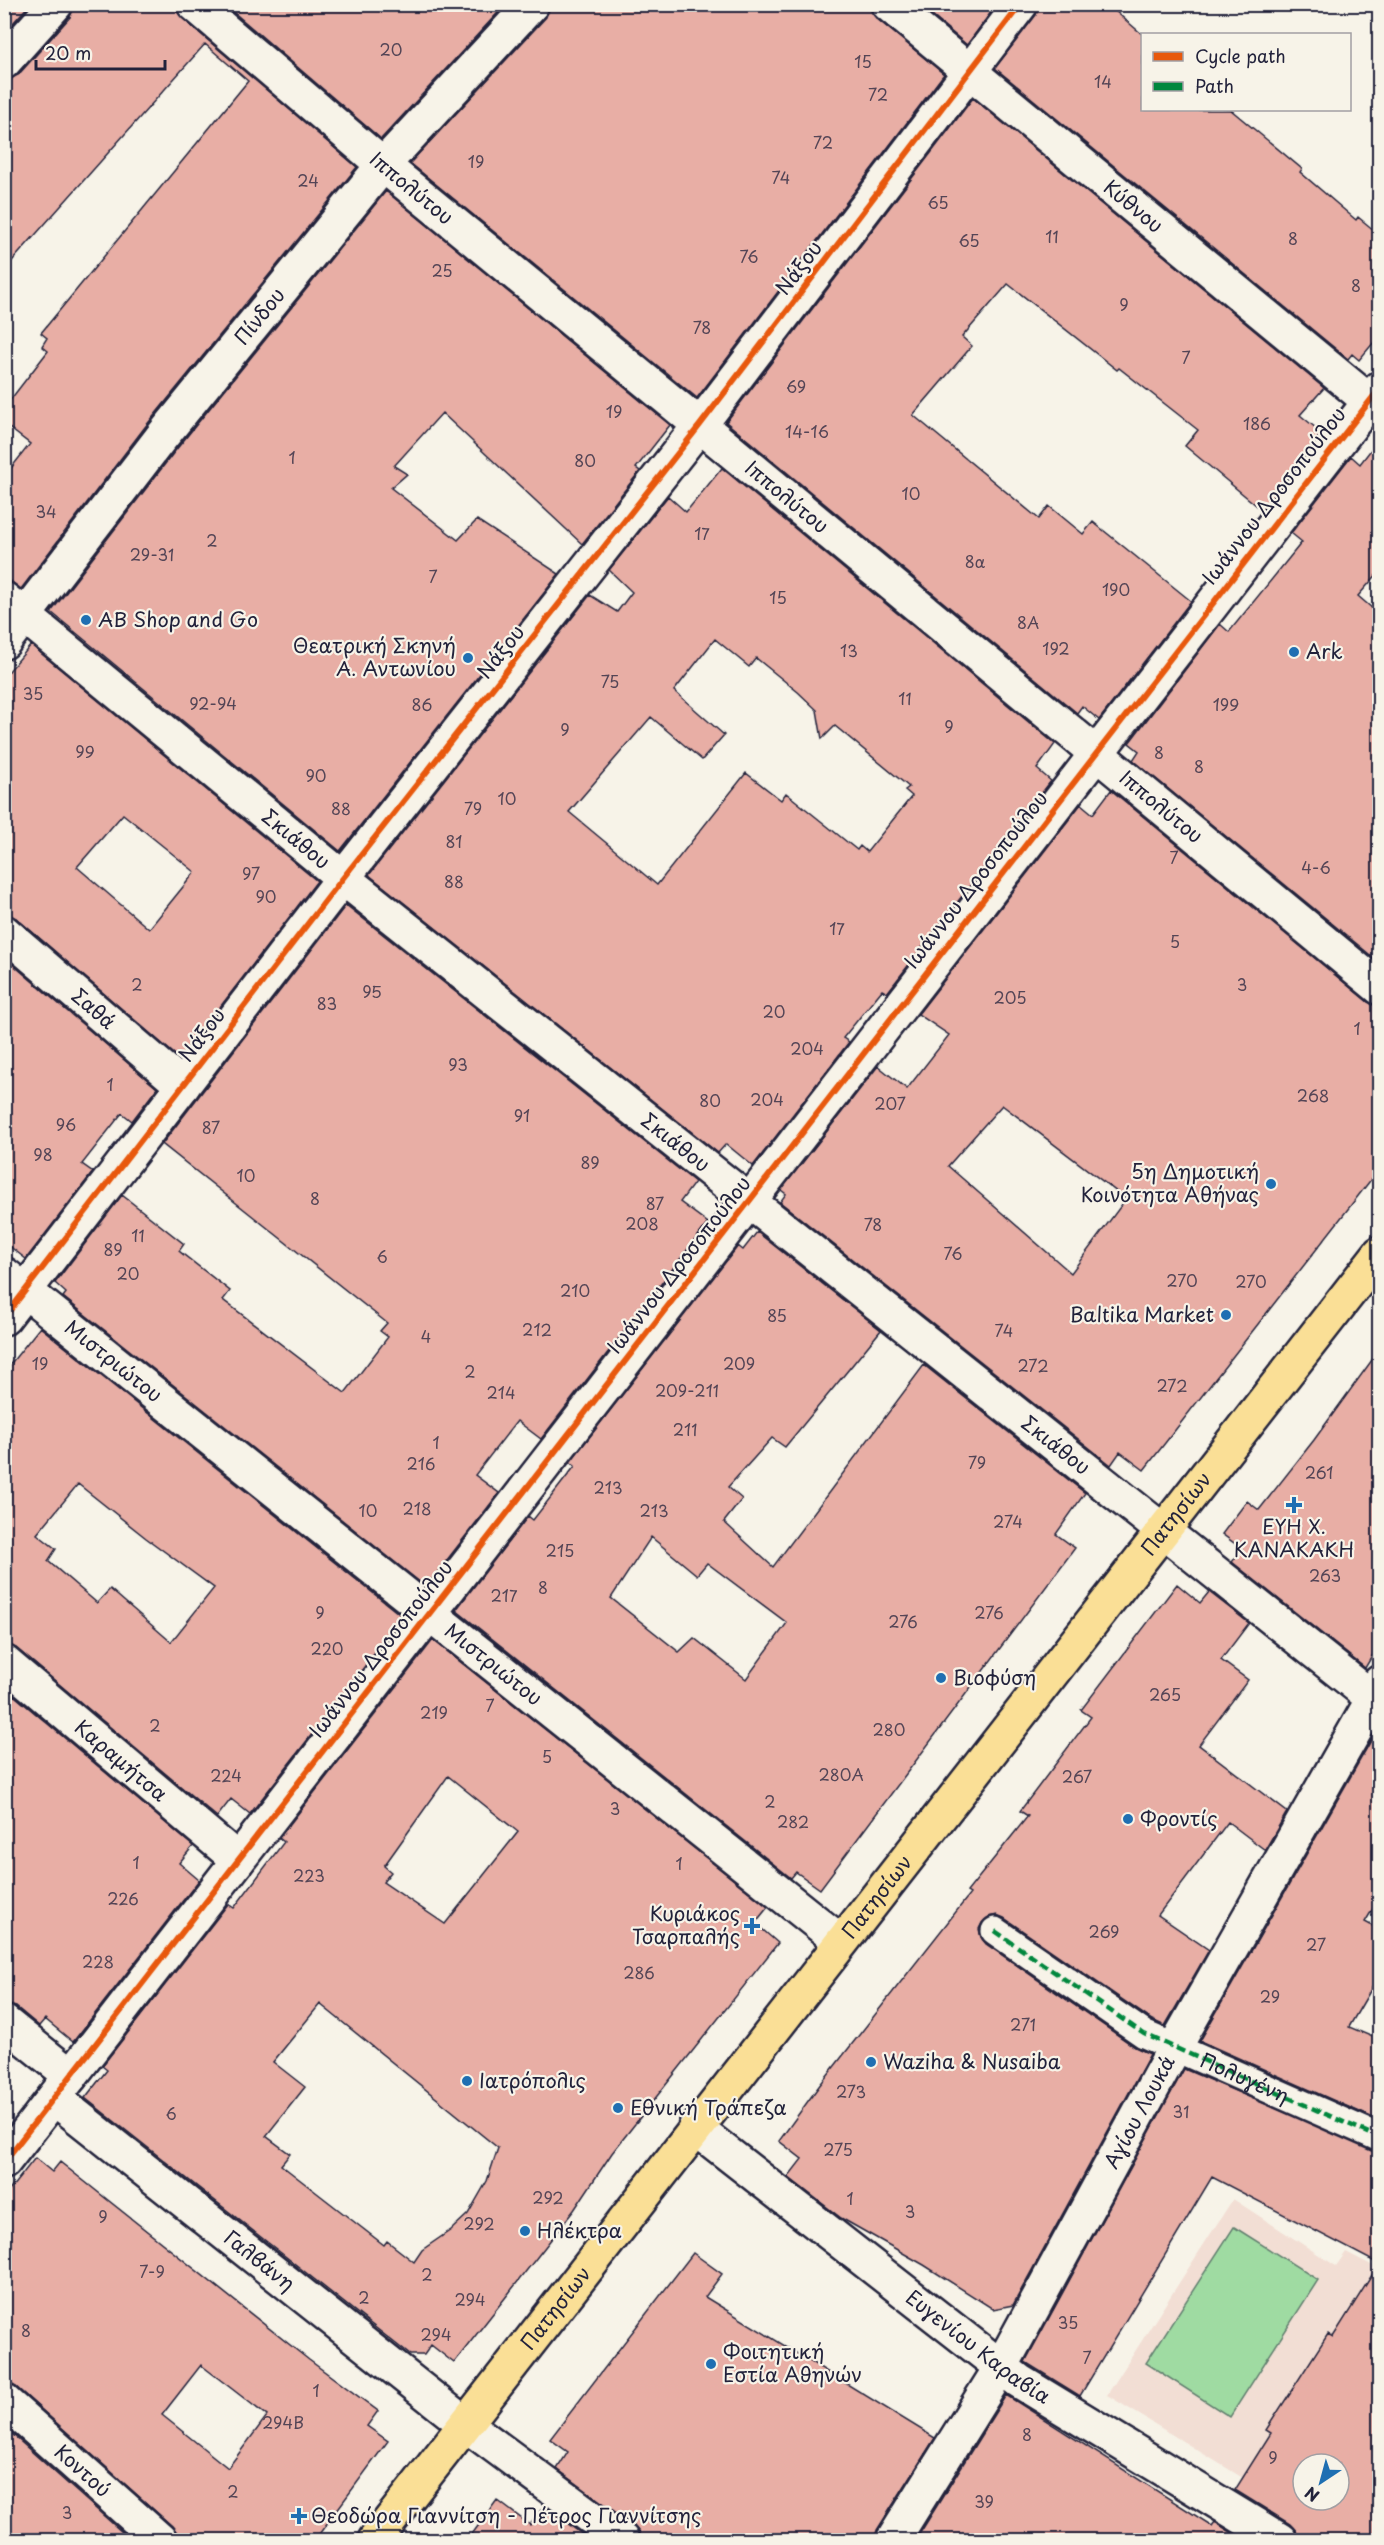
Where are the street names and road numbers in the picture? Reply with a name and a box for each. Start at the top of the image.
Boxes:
street label: Ιππολύτου [364,144,460,231]
street label: Κύθνου [1098,172,1170,239]
street label: Νάξου [768,234,829,301]
street label: Πίνδου [226,281,291,351]
street label: Ιωάννου Δροσοπούλου [1194,400,1352,591]
street label: Ιππολύτου [739,453,836,540]
street label: Νάξου [469,618,531,685]
street label: Ιππολύτου [1113,763,1210,850]
street label: Ιωάννου Δροσοπούλου [896,784,1054,975]
street label: Σκιάθου [256,801,337,876]
street label: Σαθά [65,981,123,1036]
street label: Νάξου [171,1001,232,1068]
street label: Σκιάθου [635,1105,717,1179]
street label: Ιωάννου Δροσοπούλου [599,1169,757,1360]
street label: Μιστριώτου [59,1312,169,1409]
street label: Σκιάθου [1015,1408,1097,1481]
street label: Πατησίων [1133,1465,1218,1561]
street label: Ιωάννου Δροσοπούλου [301,1553,459,1744]
street label: Μιστριώτου [439,1615,549,1712]
street label: Καραμήτσα [68,1712,174,1808]
street label: Πατησίων [834,1848,919,1944]
street label: Πολυγένη [1196,2045,1294,2110]
street label: Αγίου Λουκά [1096,2050,1182,2174]
street label: Γαλβάνη [218,2222,302,2298]
street label: Πατησίων [513,2259,597,2356]
street label: Ευγενίου Καραβία [900,2282,1056,2411]
street label: Κοντού [48,2437,118,2504]

